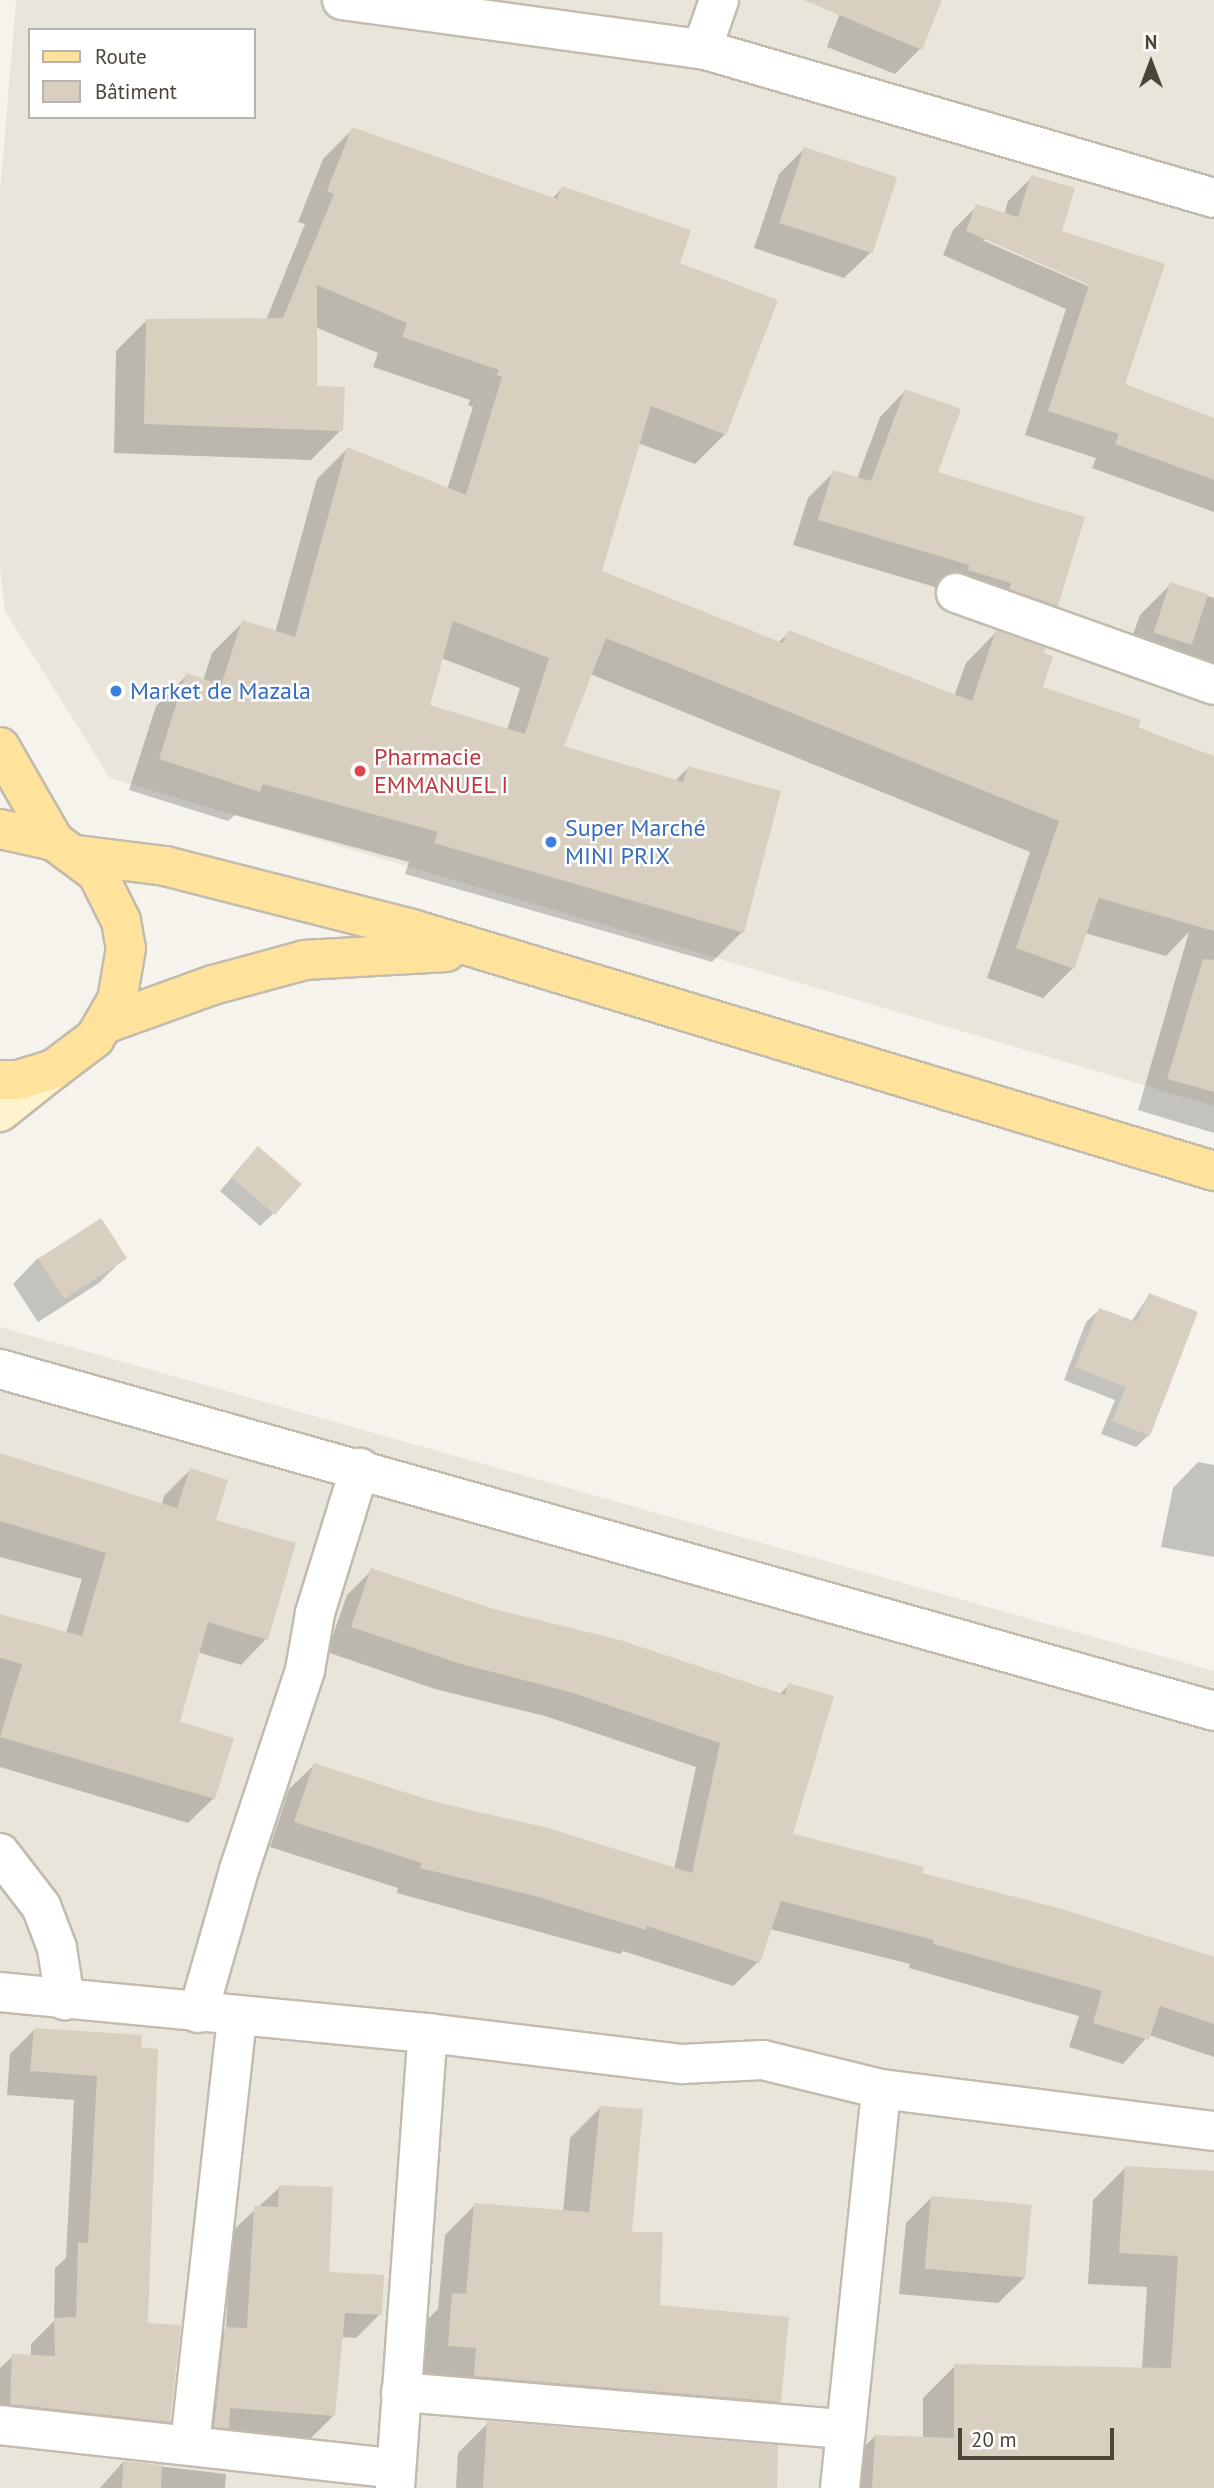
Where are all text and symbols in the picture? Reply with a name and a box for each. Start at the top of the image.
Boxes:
legend [28,28,256,119]
north arrow [1116,28,1186,98]
text: N [1145,30,1157,54]
text: Route [95,43,147,70]
text: Bâtiment [95,78,177,105]
place label: Market de Mazala [130,677,311,705]
marker: Market de Mazala [108,683,124,699]
place label: Pharmacie EMMANUEL I [374,743,509,799]
marker: Pharmacie EMMANUEL I [352,763,368,779]
place label: Super Marché MINI PRIX [565,814,706,870]
marker: Super Marché MINI PRIX [543,834,559,850]
scale bar [962,2414,1118,2458]
text: 20 m [971,2426,1017,2453]

